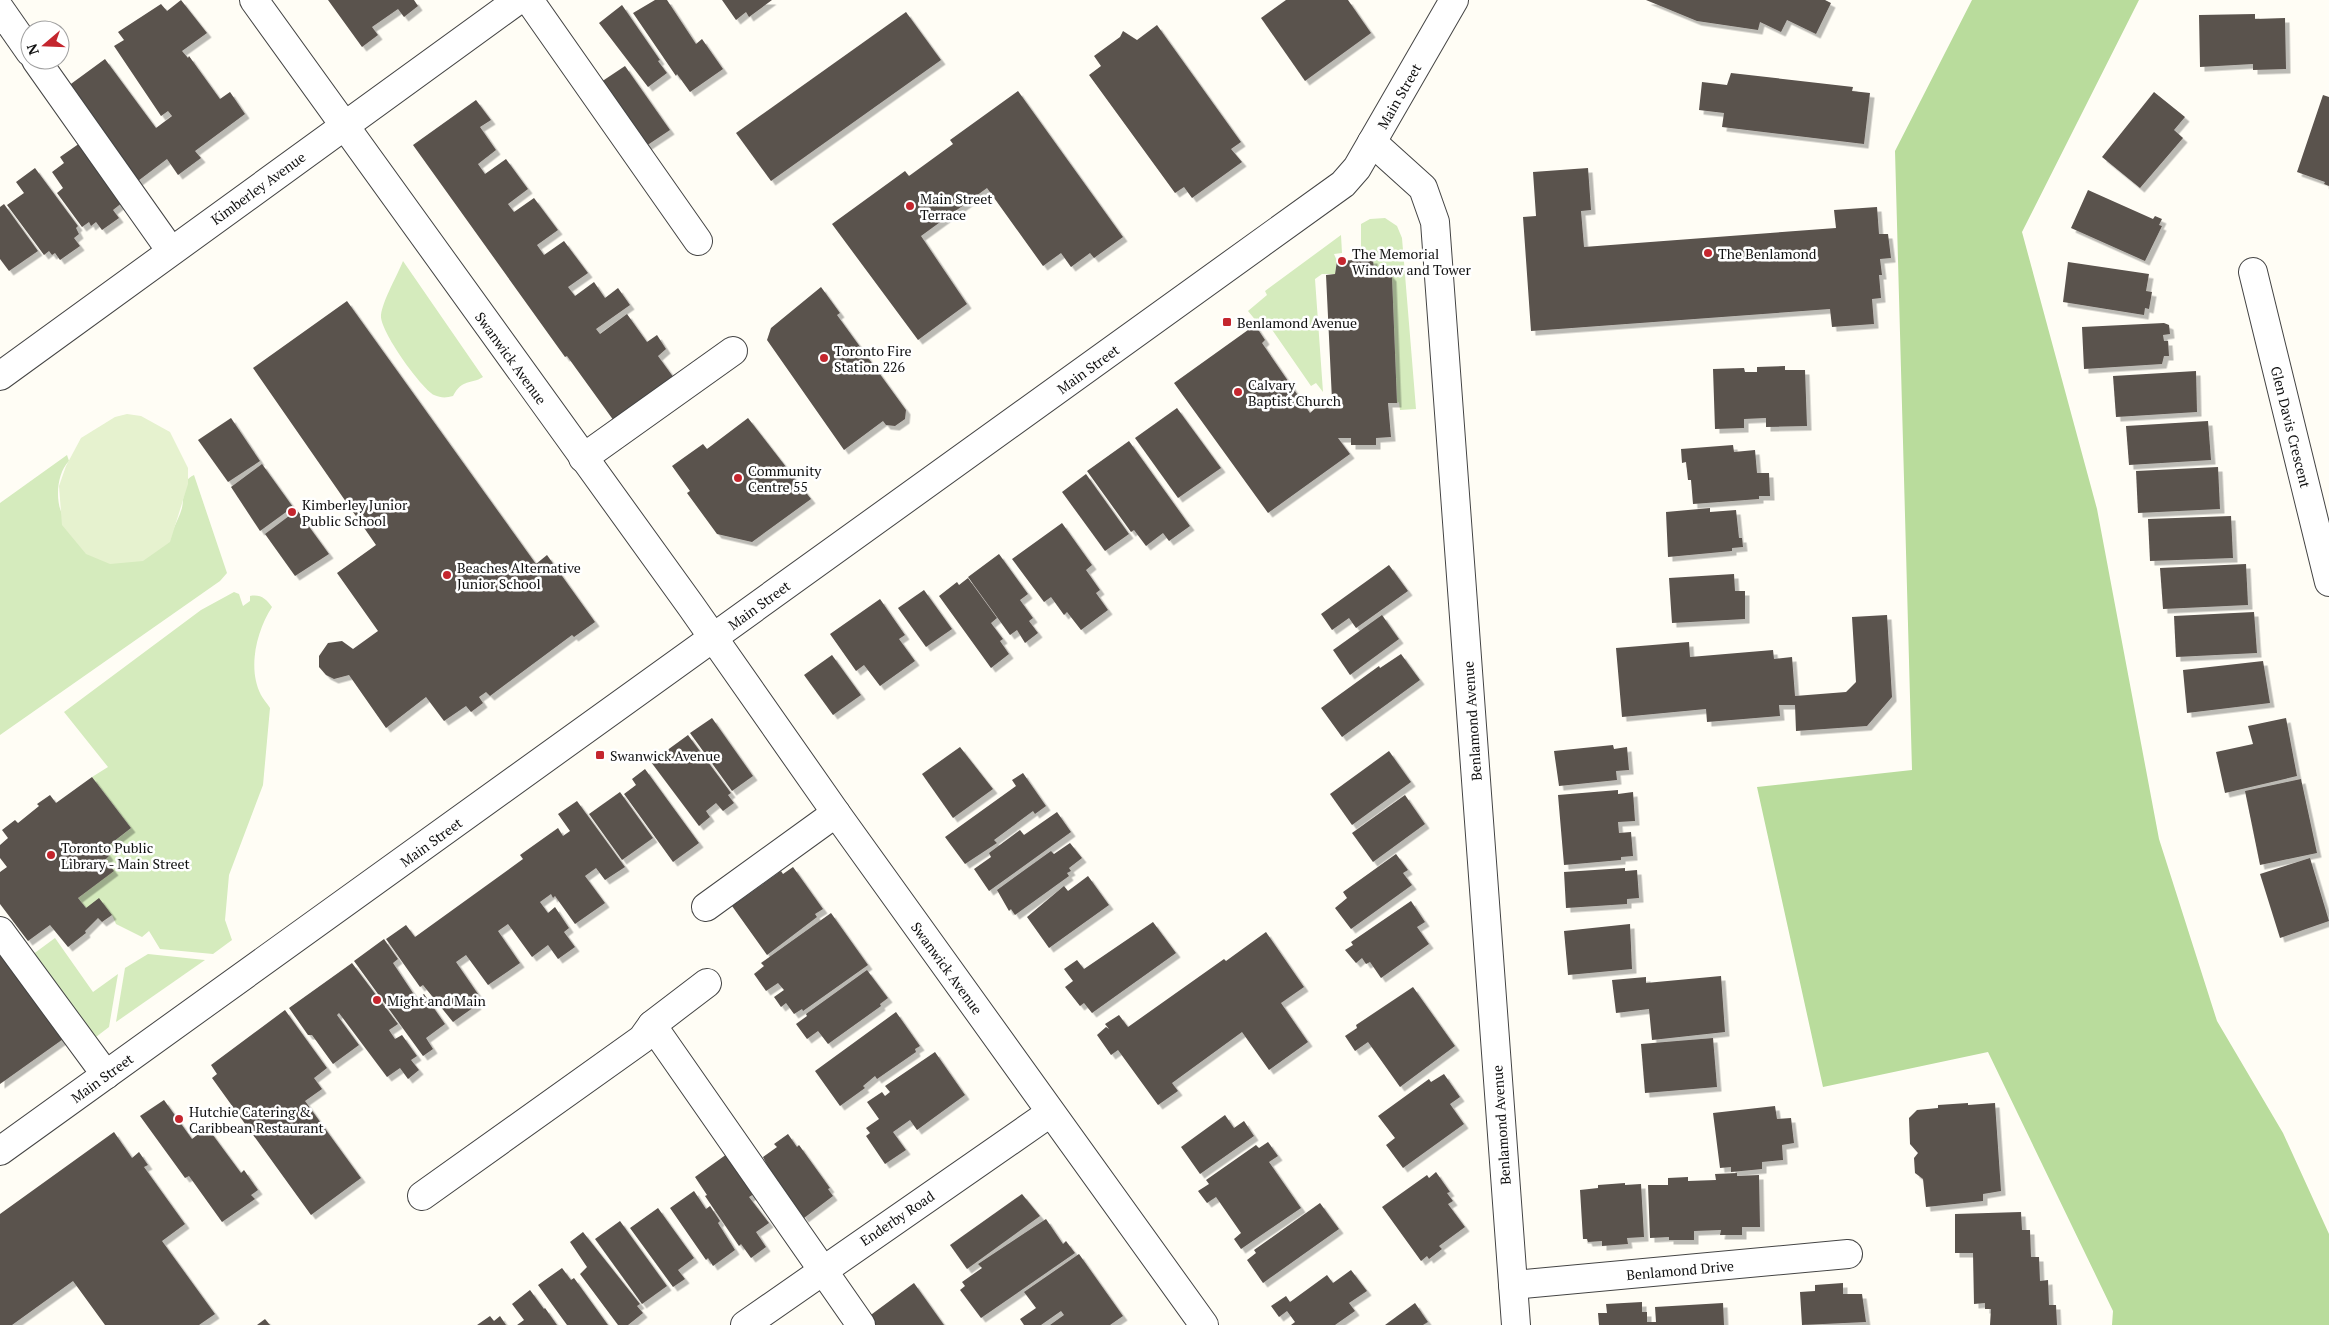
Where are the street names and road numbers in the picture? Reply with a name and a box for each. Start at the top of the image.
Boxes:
street label: Main Street [1373,59,1426,132]
street label: Kimberley Avenue [207,147,309,229]
street label: Swanwick Avenue [471,308,551,408]
street label: Main Street [1053,340,1124,398]
street label: Glen Davis Crescent [2267,364,2315,491]
street label: Main Street [724,576,795,634]
street label: Benlamond Avenue [1458,660,1486,782]
street label: Main Street [396,813,467,871]
street label: Swanwick Avenue [907,918,987,1018]
street label: Main Street [67,1049,138,1107]
street label: Benlamond Avenue [1487,1064,1515,1186]
street label: Enderby Road [856,1186,938,1250]
street label: Benlamond Drive [1625,1256,1735,1284]

